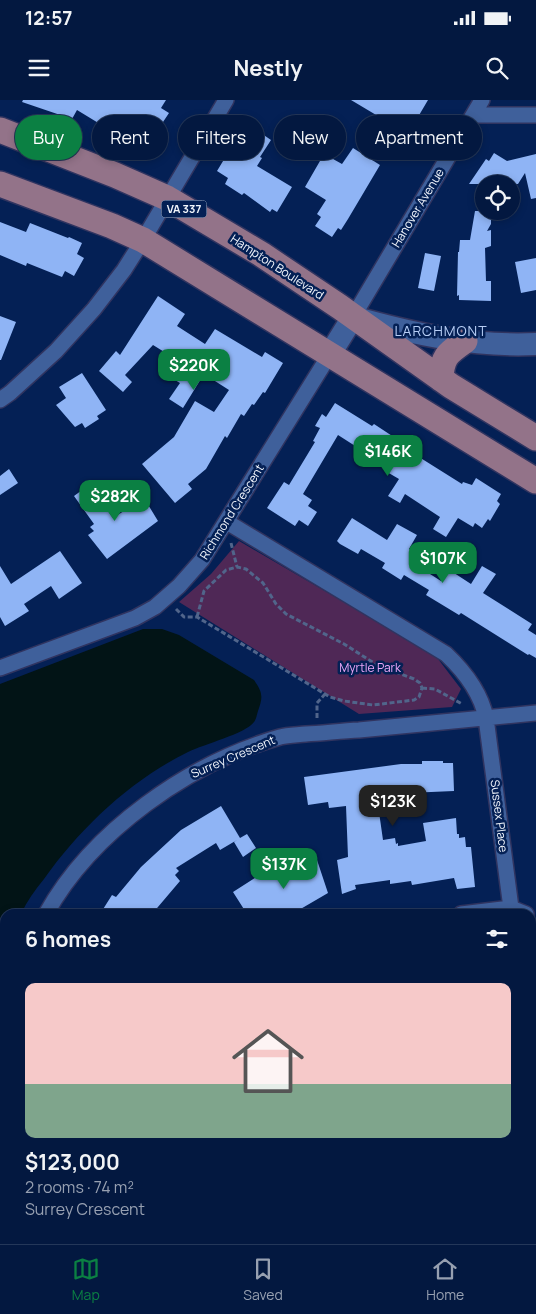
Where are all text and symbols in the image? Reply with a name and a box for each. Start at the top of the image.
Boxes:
text: 12:57 [25,5,72,31]
text: Nestly [234,53,302,83]
icon: menu [25,54,53,82]
icon: search [483,54,511,82]
chip: Buy [15,115,82,160]
chip: Rent [92,115,168,160]
chip: Filters [178,115,264,160]
chip: New [274,115,346,160]
chip: Apartment [356,115,482,160]
street label: Hanover Avenue [387,165,448,250]
map controls [475,175,520,220]
button: locate [475,175,520,220]
road number: VA 337 [162,200,206,218]
street label: Hampton Boulevard [227,230,327,303]
district label: LARCHMONT [394,321,488,340]
pin: $220K [159,348,229,391]
text: $220K [169,354,219,376]
pin: $146K [353,434,423,477]
text: $146K [364,440,412,462]
street label: Richmond Crescent [195,461,268,563]
pin: $282K [80,480,150,522]
text: $282K [90,485,140,507]
pin: $107K [408,542,478,584]
text: $107K [420,547,466,569]
park label: Myrtle Park [339,659,402,676]
street label: Surrey Crescent [188,731,278,782]
street label: Sussex Place [487,779,512,853]
pin: $123K [358,784,428,827]
text: $123K [370,790,416,812]
pin: $137K [249,848,319,890]
text: $137K [261,853,307,875]
text: 6 homes [25,925,111,953]
icon: filters [483,925,511,953]
icon: home [223,1016,313,1106]
text: $123,000 [25,1148,120,1176]
text: 2 rooms · 74 m² [25,1176,134,1198]
text: Surrey Crescent [25,1198,145,1220]
tab: Map [72,1255,100,1304]
tab: Saved [243,1255,283,1304]
tab: Home [426,1255,464,1304]

